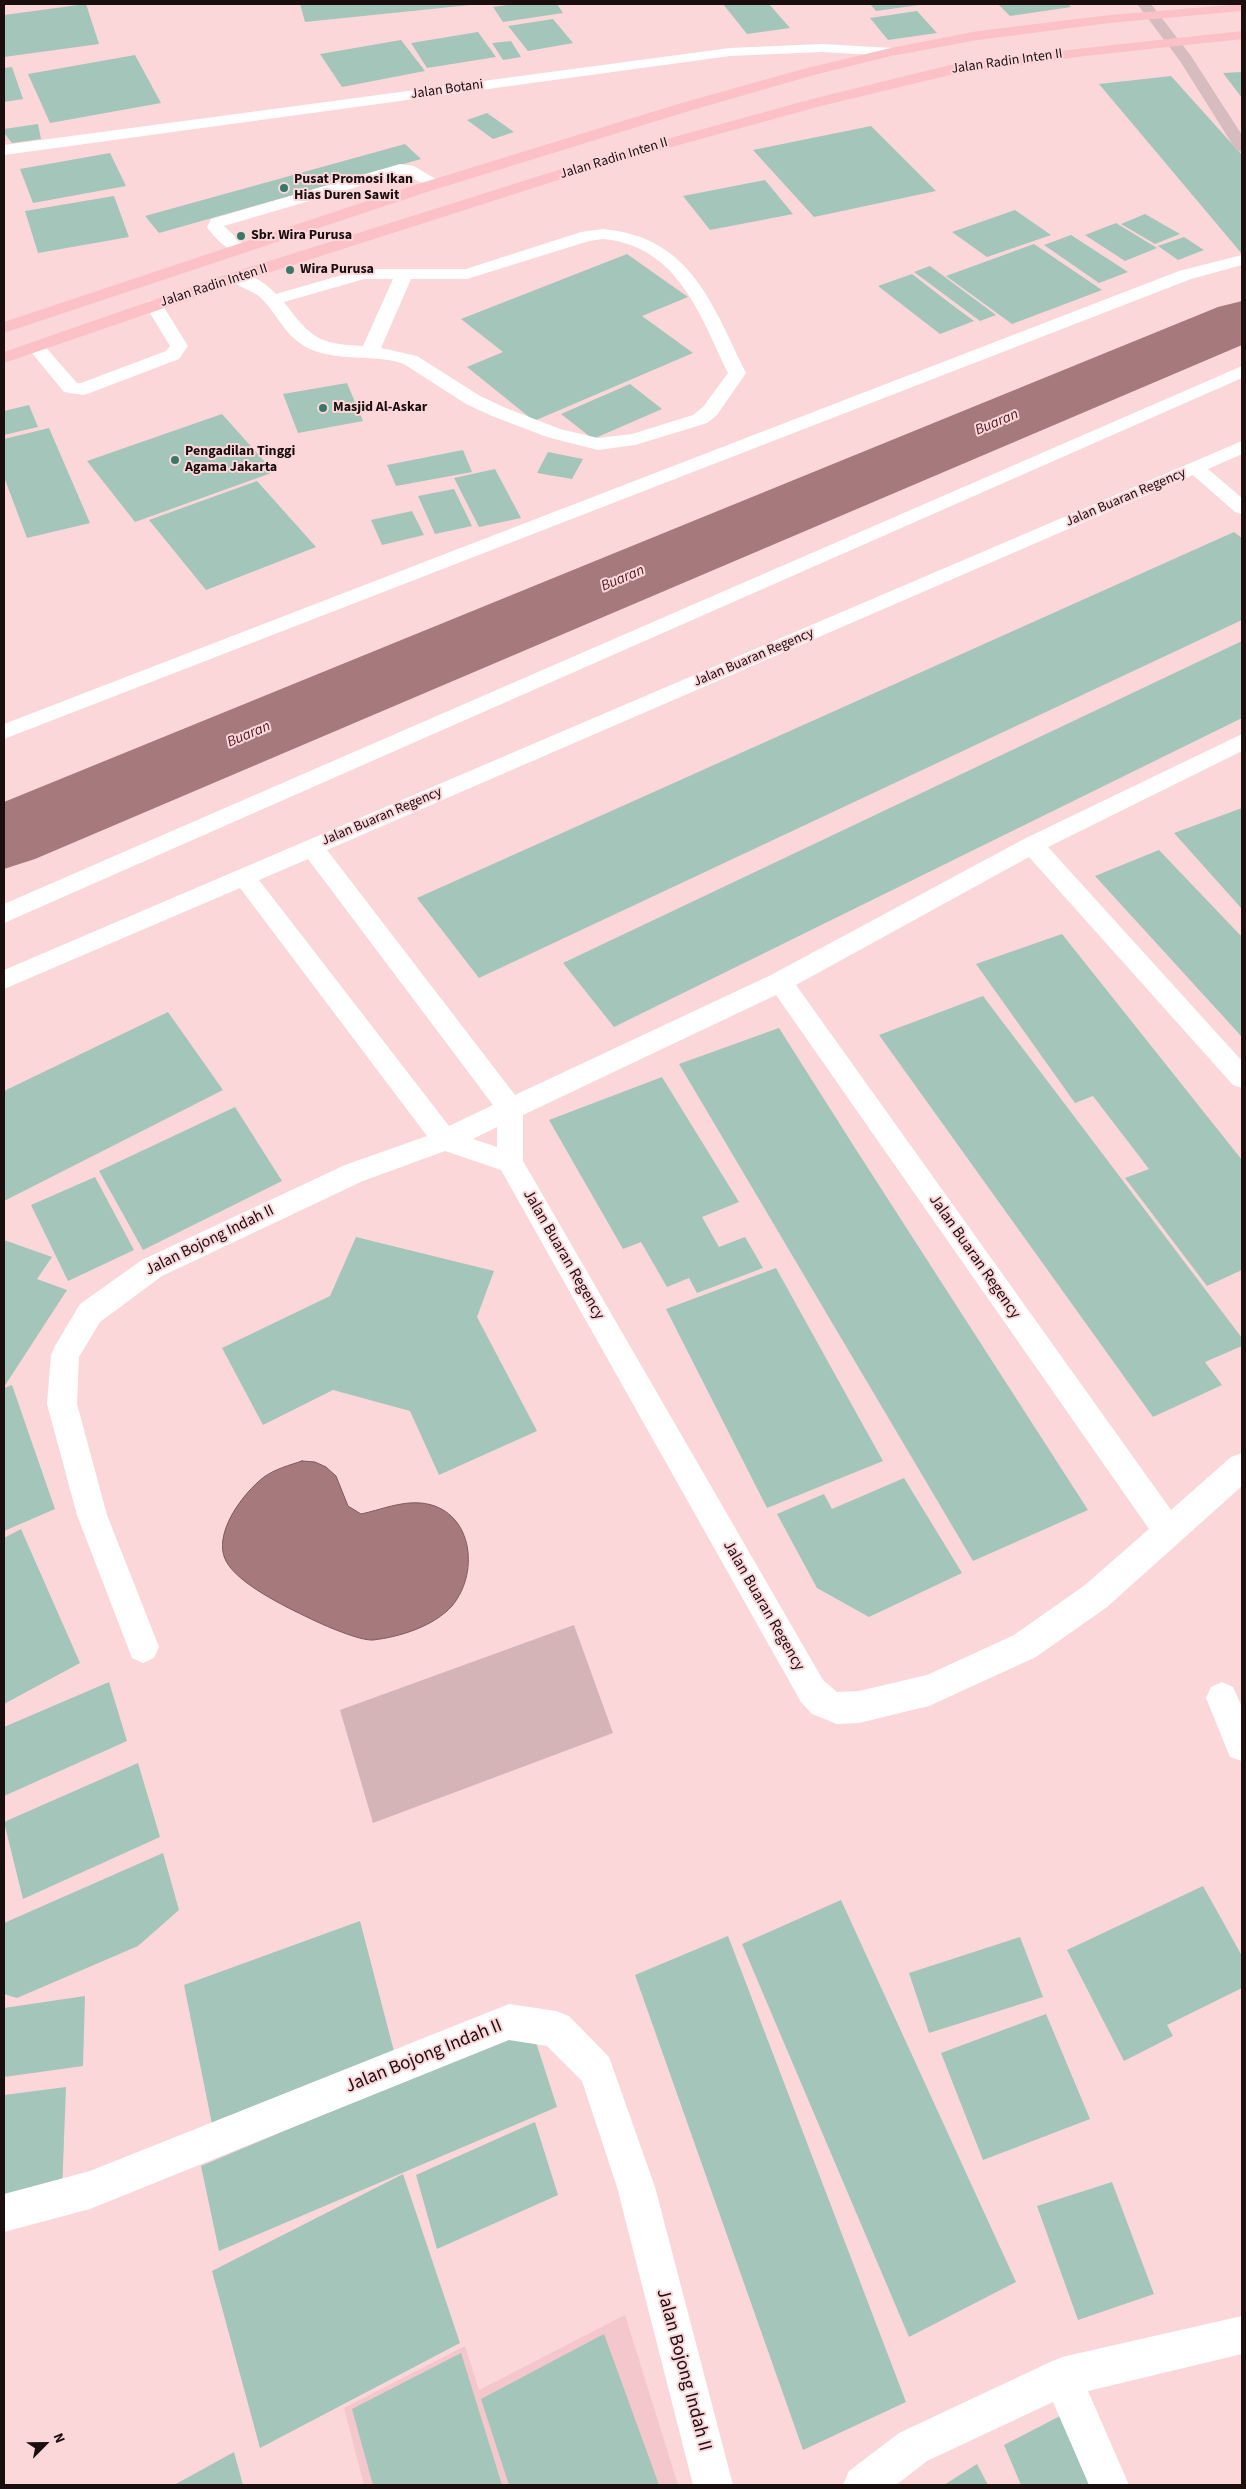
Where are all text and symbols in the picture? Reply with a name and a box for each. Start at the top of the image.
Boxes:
street label: Jalan Radin Inten II [950,46,1064,78]
street label: Jalan Botani [410,77,484,103]
street label: Jalan Radin Inten II [558,135,670,183]
place label: Pusat Promosi Ikan Hias Duren Sawit [294,172,413,204]
marker: Pusat Promosi Ikan Hias Duren Sawit [278,182,290,194]
place label: Sbr. Wira Purusa [251,228,352,244]
marker: Sbr. Wira Purusa [235,230,247,242]
street label: Jalan Radin Inten II [158,261,270,311]
place label: Wira Purusa [300,262,374,278]
marker: Wira Purusa [284,264,296,276]
place label: Masjid Al-Askar [333,400,427,416]
marker: Masjid Al-Askar [317,402,329,414]
water label: Buaran [973,406,1021,440]
place label: Pengadilan Tinggi Agama Jakarta [185,444,295,477]
marker: Pengadilan Tinggi Agama Jakarta [169,454,181,466]
street label: Jalan Buaran Regency [1063,465,1189,531]
water label: Buaran [599,562,647,596]
street label: Jalan Buaran Regency [691,625,817,691]
water label: Buaran [225,718,273,752]
street label: Jalan Buaran Regency [319,784,445,850]
street label: Jalan Buaran Regency [518,1186,608,1324]
street label: Jalan Buaran Regency [924,1191,1024,1323]
street label: Jalan Bojong Indah II [143,1202,277,1280]
street label: Jalan Buaran Regency [718,1537,808,1675]
street label: Jalan Bojong Indah II [342,2015,506,2099]
street label: Jalan Bojong Indah II [650,2286,716,2454]
north arrow [20,2419,70,2469]
text: N [48,2430,70,2446]

